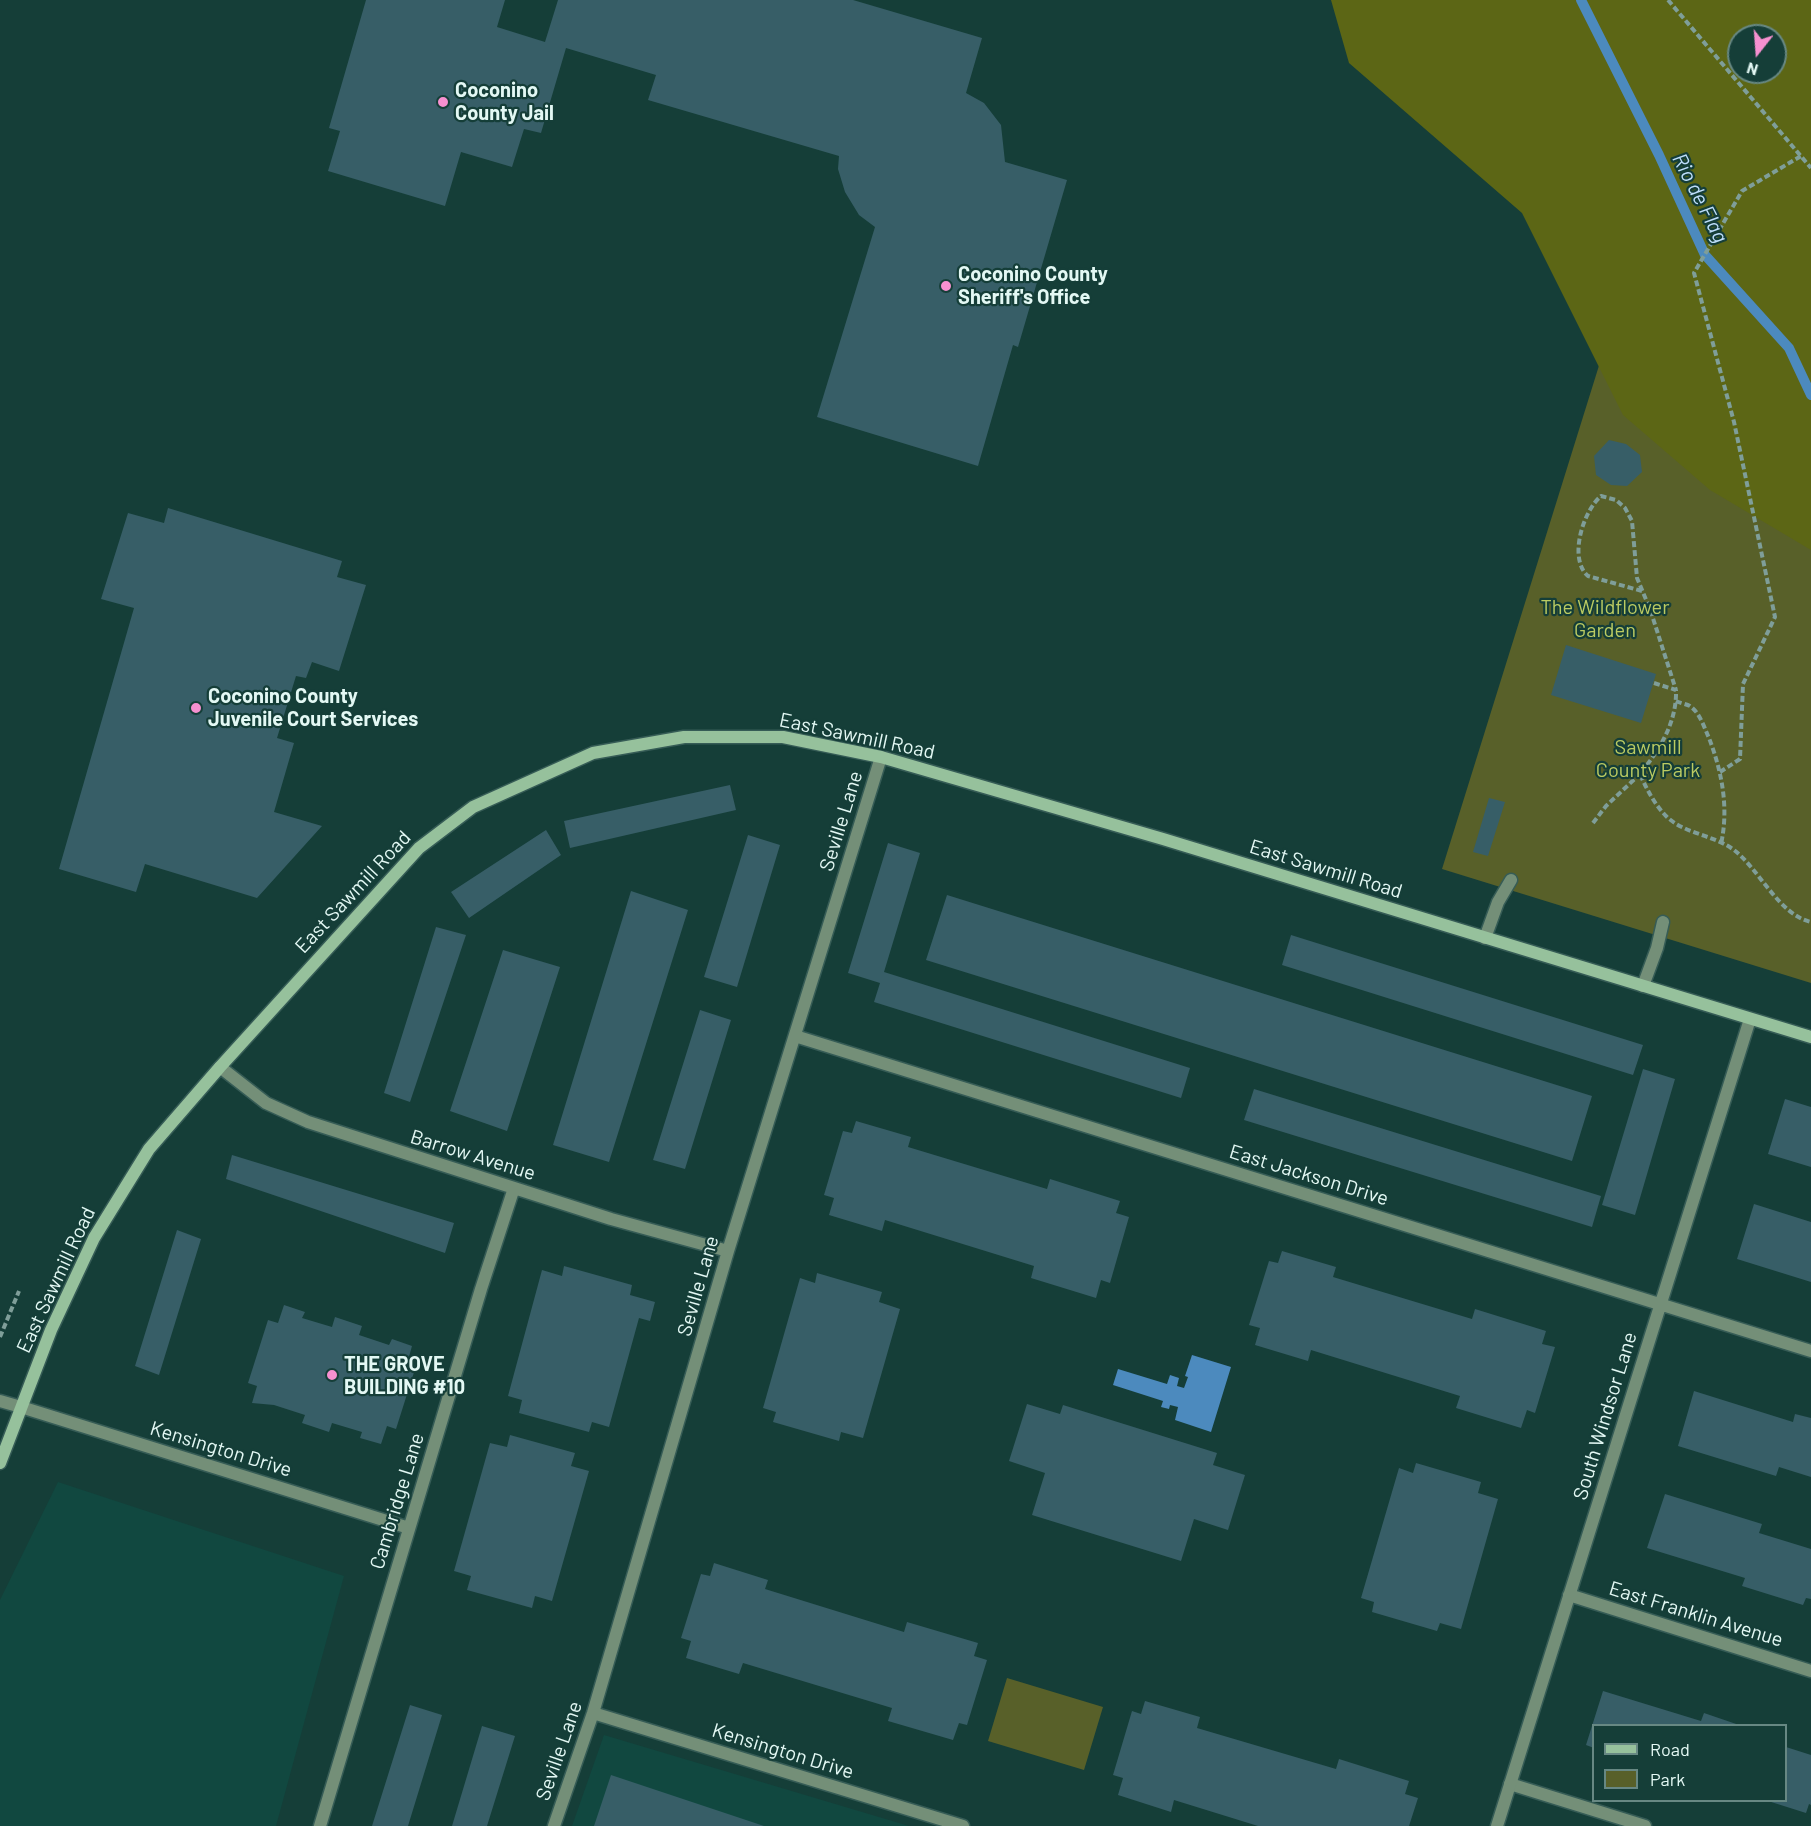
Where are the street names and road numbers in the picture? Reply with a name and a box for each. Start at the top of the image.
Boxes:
street label: East Sawmill Road [777,708,937,764]
street label: Seville Lane [814,768,868,874]
street label: East Sawmill Road [290,826,416,958]
street label: East Sawmill Road [1247,834,1405,904]
street label: Barrow Avenue [408,1125,538,1185]
street label: East Jackson Drive [1227,1139,1391,1211]
street label: East Sawmill Road [12,1203,100,1357]
street label: Seville Lane [672,1233,724,1339]
street label: South Windsor Lane [1568,1329,1642,1503]
street label: Kensington Drive [147,1416,295,1482]
street label: Cambridge Lane [365,1430,429,1572]
street label: East Franklin Avenue [1606,1576,1786,1652]
street label: Seville Lane [531,1698,587,1804]
street label: Kensington Drive [709,1718,857,1784]

